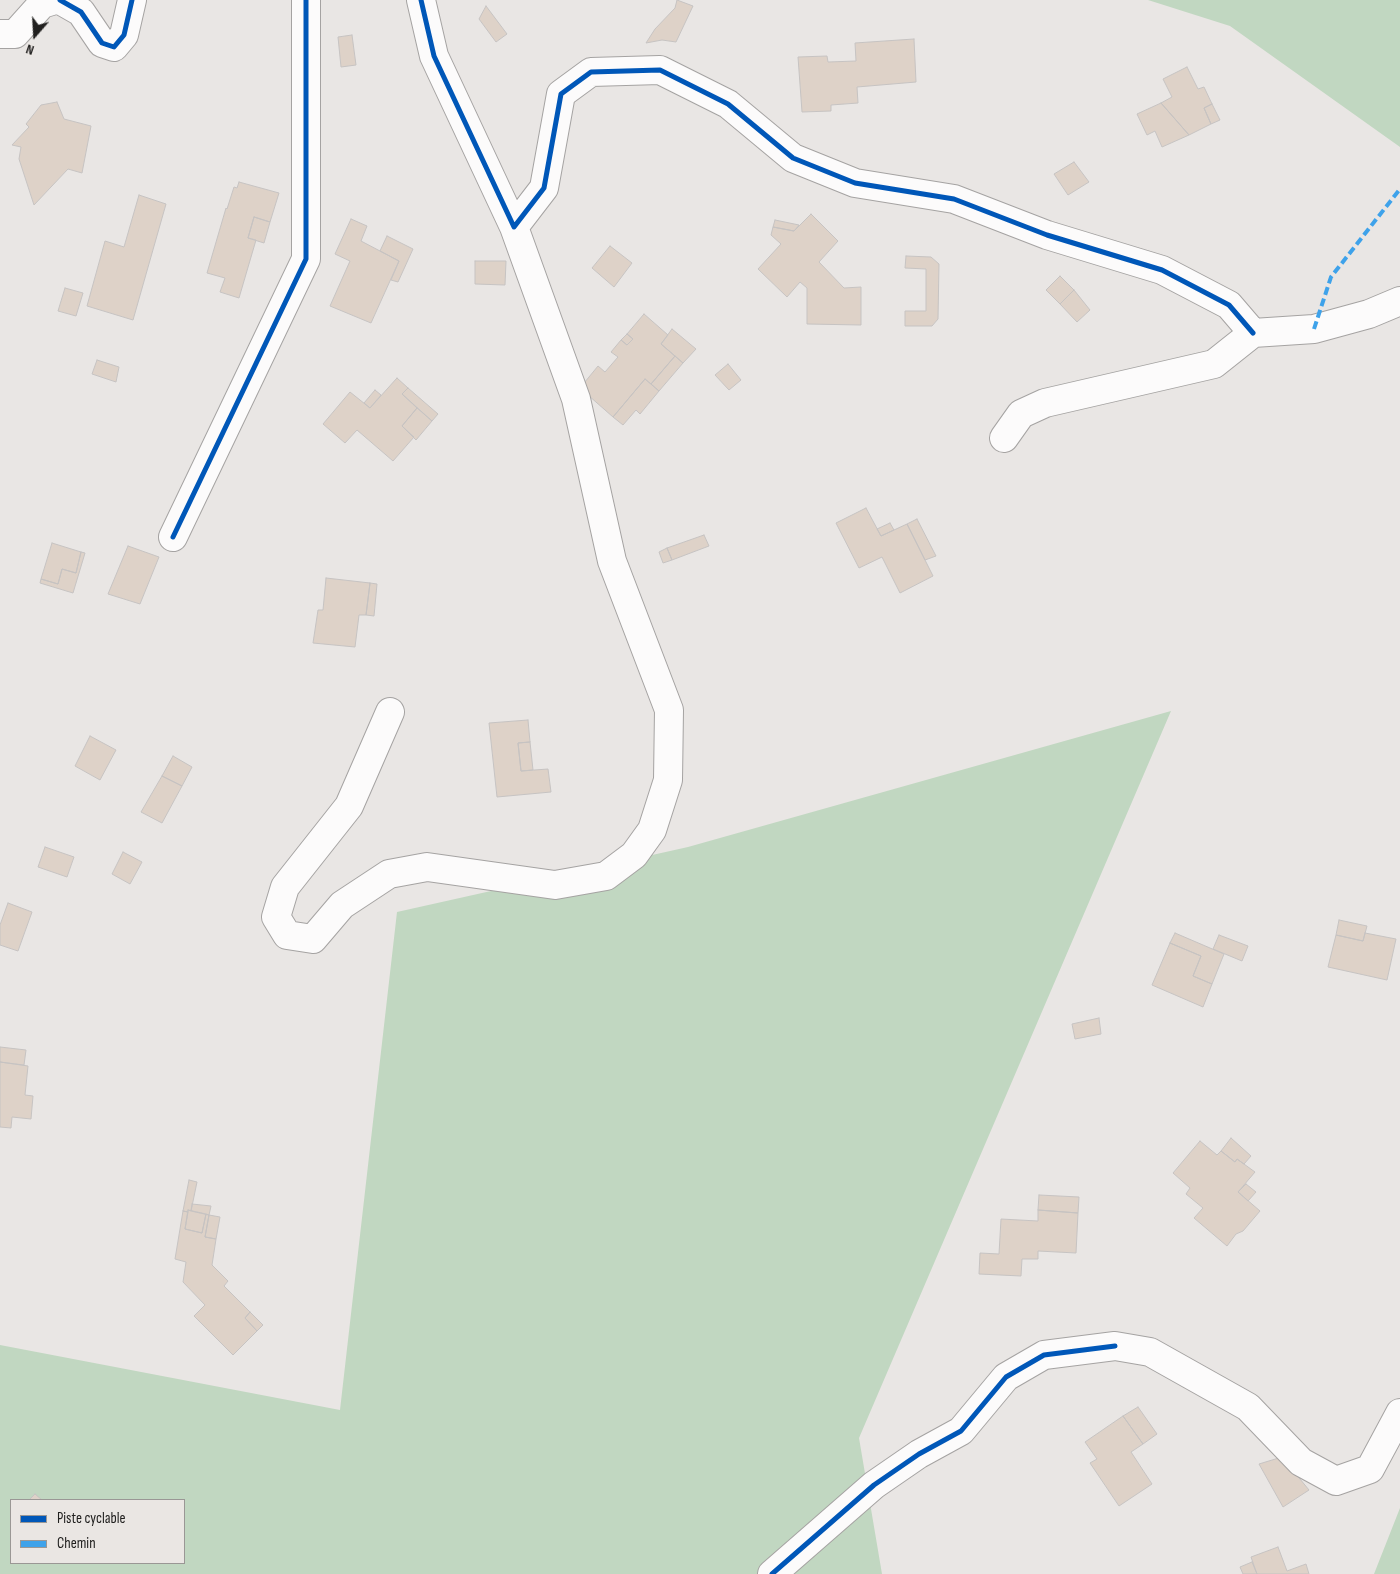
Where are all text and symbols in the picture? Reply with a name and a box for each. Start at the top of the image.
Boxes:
north arrow [10,10,60,60]
text: N [24,40,36,59]
legend [10,1499,185,1564]
text: Piste cyclable [57,1509,126,1528]
text: Chemin [57,1534,96,1553]

